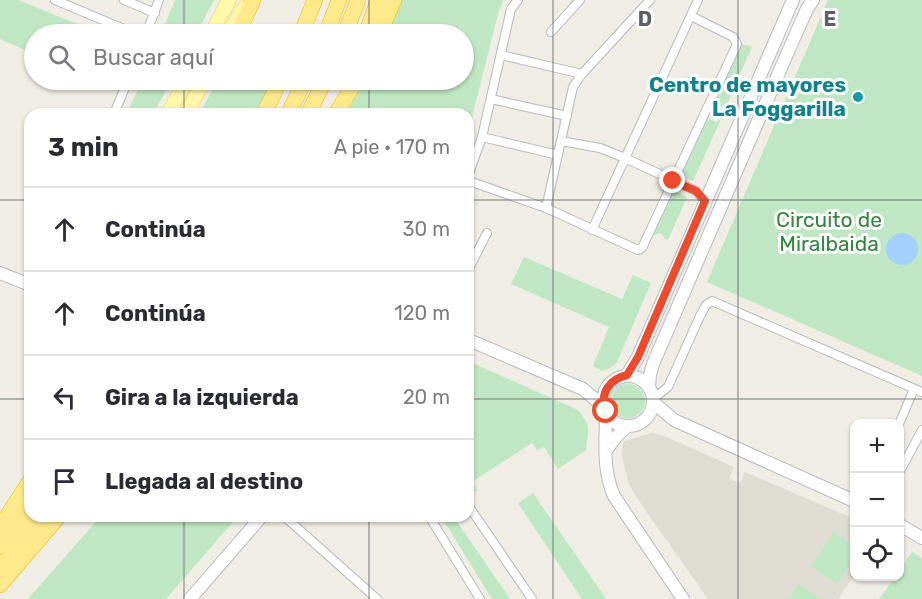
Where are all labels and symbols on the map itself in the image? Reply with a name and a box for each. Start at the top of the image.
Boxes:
text: D [638,7,652,31]
text: E [824,7,836,31]
place label: Centro de mayores La Foggarilla [649,72,846,121]
marker: Centro de mayores La Foggarilla [851,90,865,104]
route end [659,167,685,193]
park label: Circuito de Miralbaida [776,207,882,256]
route start [592,397,618,423]

